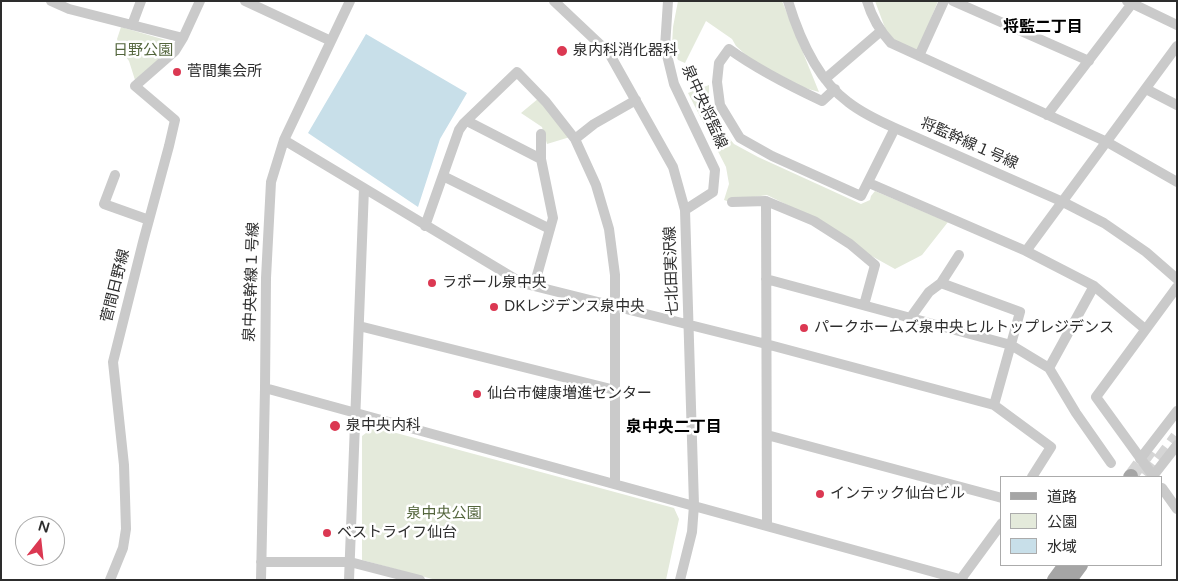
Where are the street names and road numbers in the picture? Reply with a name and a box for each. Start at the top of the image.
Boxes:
street label: 泉中央将監線 [677,62,731,152]
street label: 将監幹線１号線 [917,114,1021,174]
street label: 泉中央幹線１号線 [241,222,263,342]
street label: 七北田実沢線 [661,226,683,316]
street label: 菅間日野線 [98,247,134,325]

